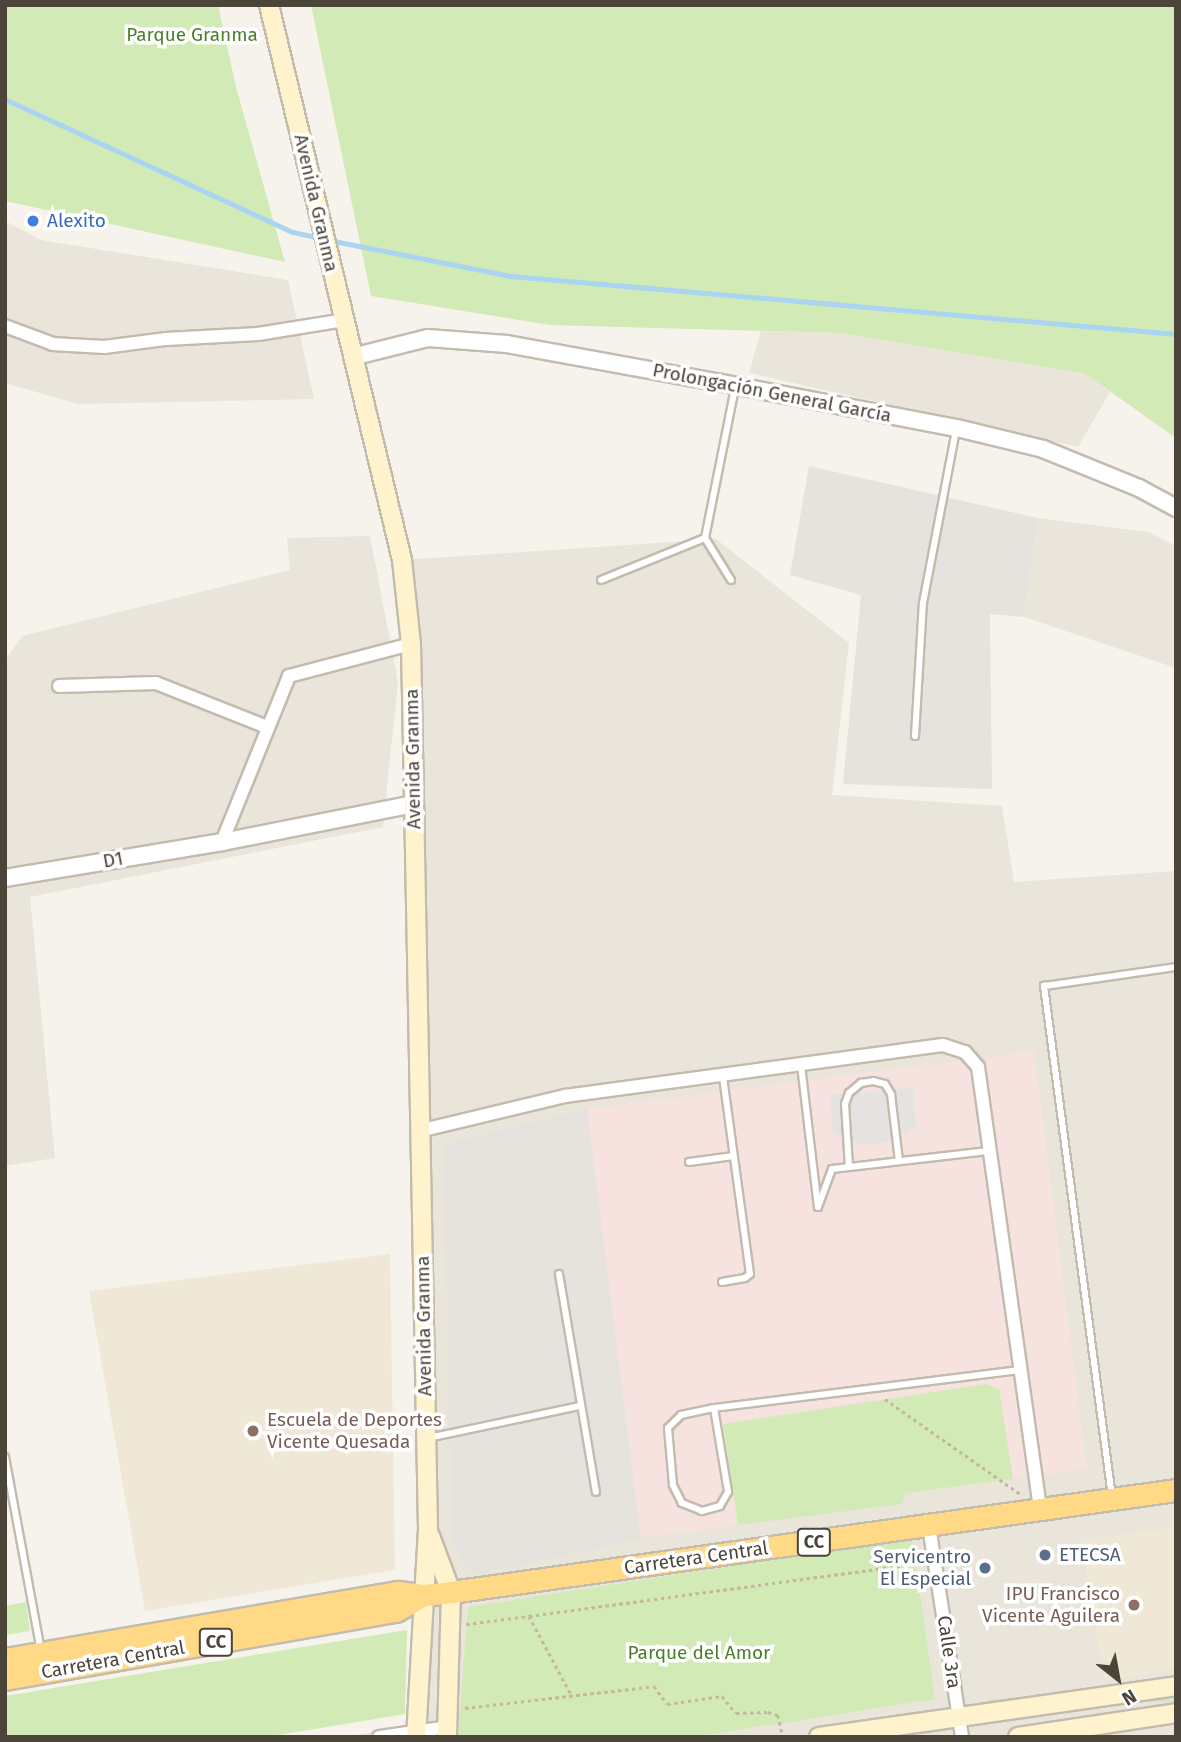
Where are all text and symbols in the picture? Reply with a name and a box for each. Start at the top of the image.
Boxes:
park label: Parque Granma [126,24,258,46]
street label: Avenida Granma [289,132,343,274]
place label: Alexito [47,210,106,232]
marker: Alexito [25,213,41,229]
street label: Prolongación General García [651,359,893,427]
street label: Avenida Granma [400,689,426,829]
street label: D1 [101,847,125,873]
street label: Avenida Granma [411,1256,437,1396]
place label: Escuela de Deportes Vicente Quesada [267,1409,442,1453]
marker: Escuela de Deportes Vicente Quesada [245,1423,261,1439]
road number: CC [796,1527,832,1556]
street label: Carretera Central [623,1537,769,1579]
place label: ETECSA [1059,1544,1121,1566]
place label: Servicentro El Especial [873,1546,971,1590]
marker: ETECSA [1037,1547,1053,1563]
marker: Servicentro El Especial [977,1560,993,1576]
place label: IPU Francisco Vicente Aguilera [982,1583,1120,1627]
marker: IPU Francisco Vicente Aguilera [1126,1597,1142,1613]
street label: Calle 3ra [933,1614,965,1690]
road number: CC [198,1628,234,1657]
street label: Carretera Central [40,1636,186,1684]
park label: Parque del Amor [628,1642,770,1664]
north arrow [1083,1644,1153,1714]
text: N [1118,1684,1140,1711]

